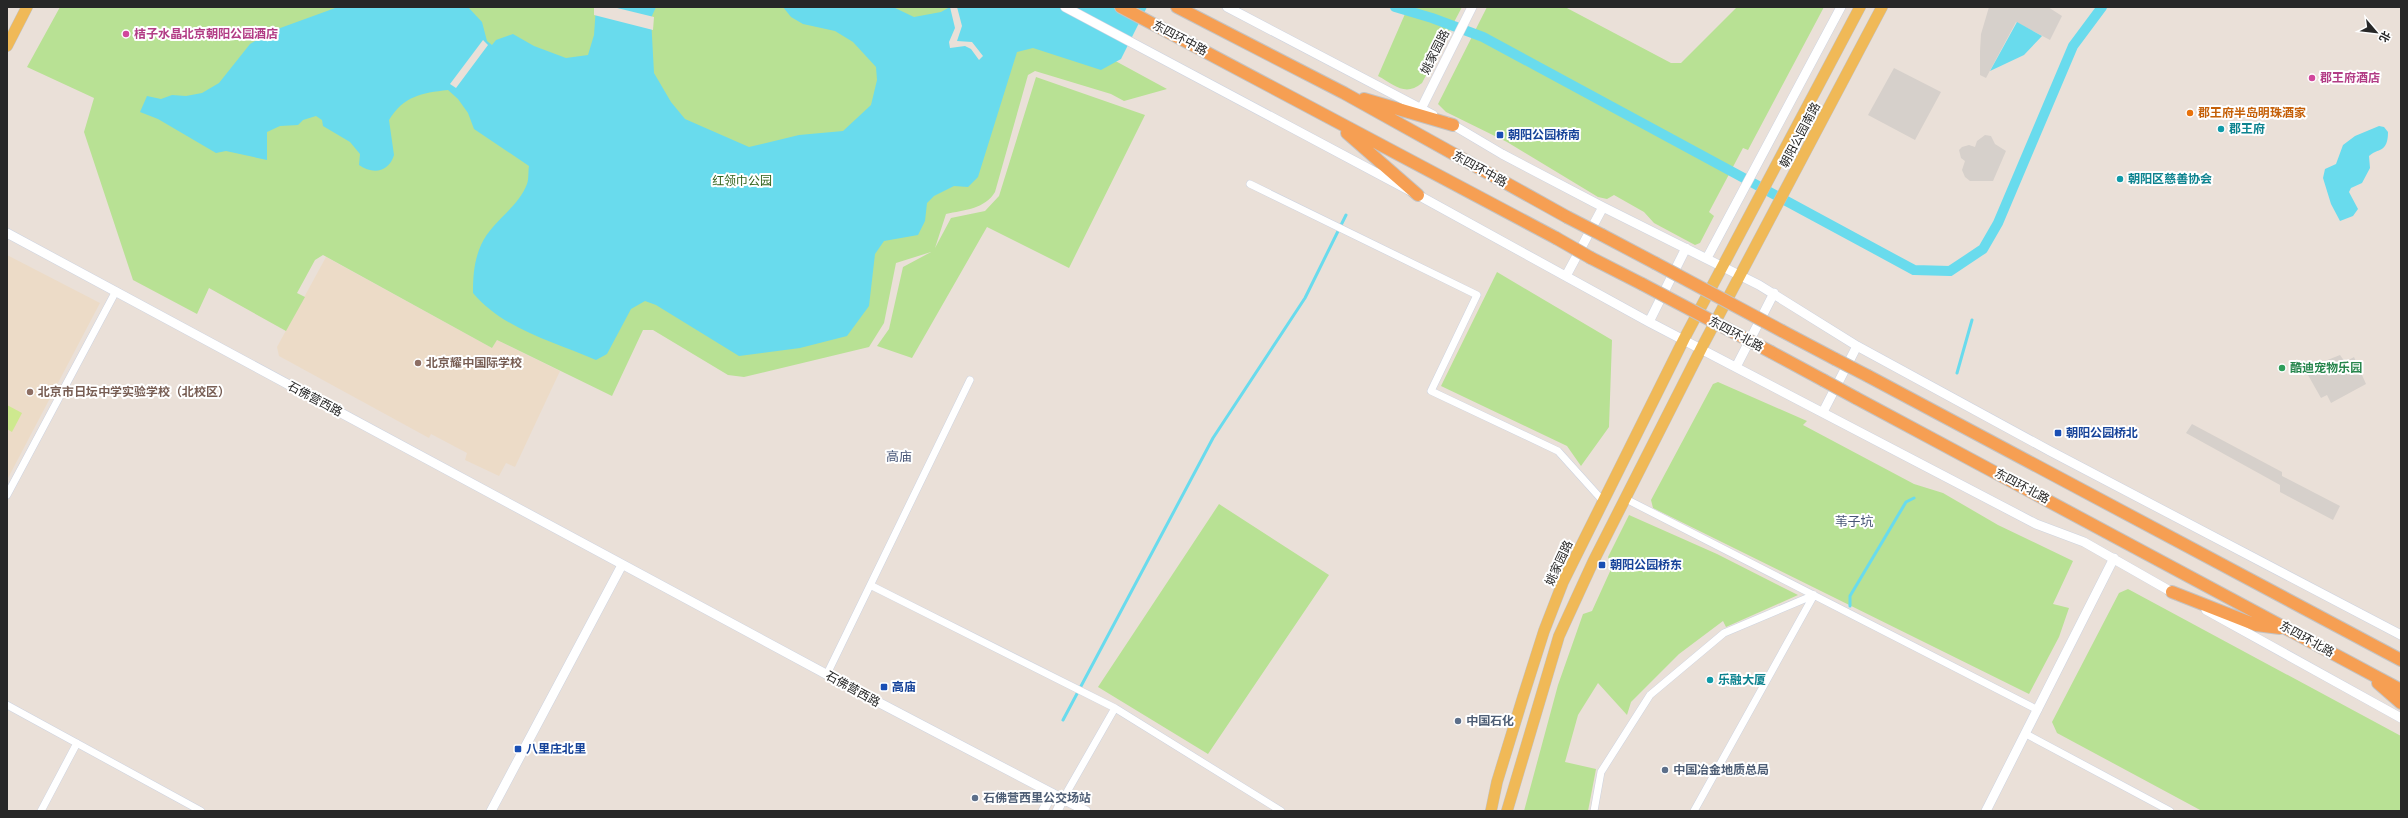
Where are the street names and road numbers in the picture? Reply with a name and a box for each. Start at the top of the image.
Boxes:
street label: 东四环中路 [1150,18,1210,59]
street label: 姚家园路 [1418,27,1453,77]
street label: 朝阳公园南路 [1777,100,1824,171]
street label: 东四环中路 [1450,148,1510,191]
street label: 东四环北路 [1706,314,1766,355]
street label: 石佛营西路 [285,379,345,420]
street label: 东四环北路 [1992,466,2052,507]
street label: 姚家园路 [1543,538,1576,588]
street label: 东四环北路 [2277,618,2337,661]
street label: 石佛营西路 [823,668,883,711]

